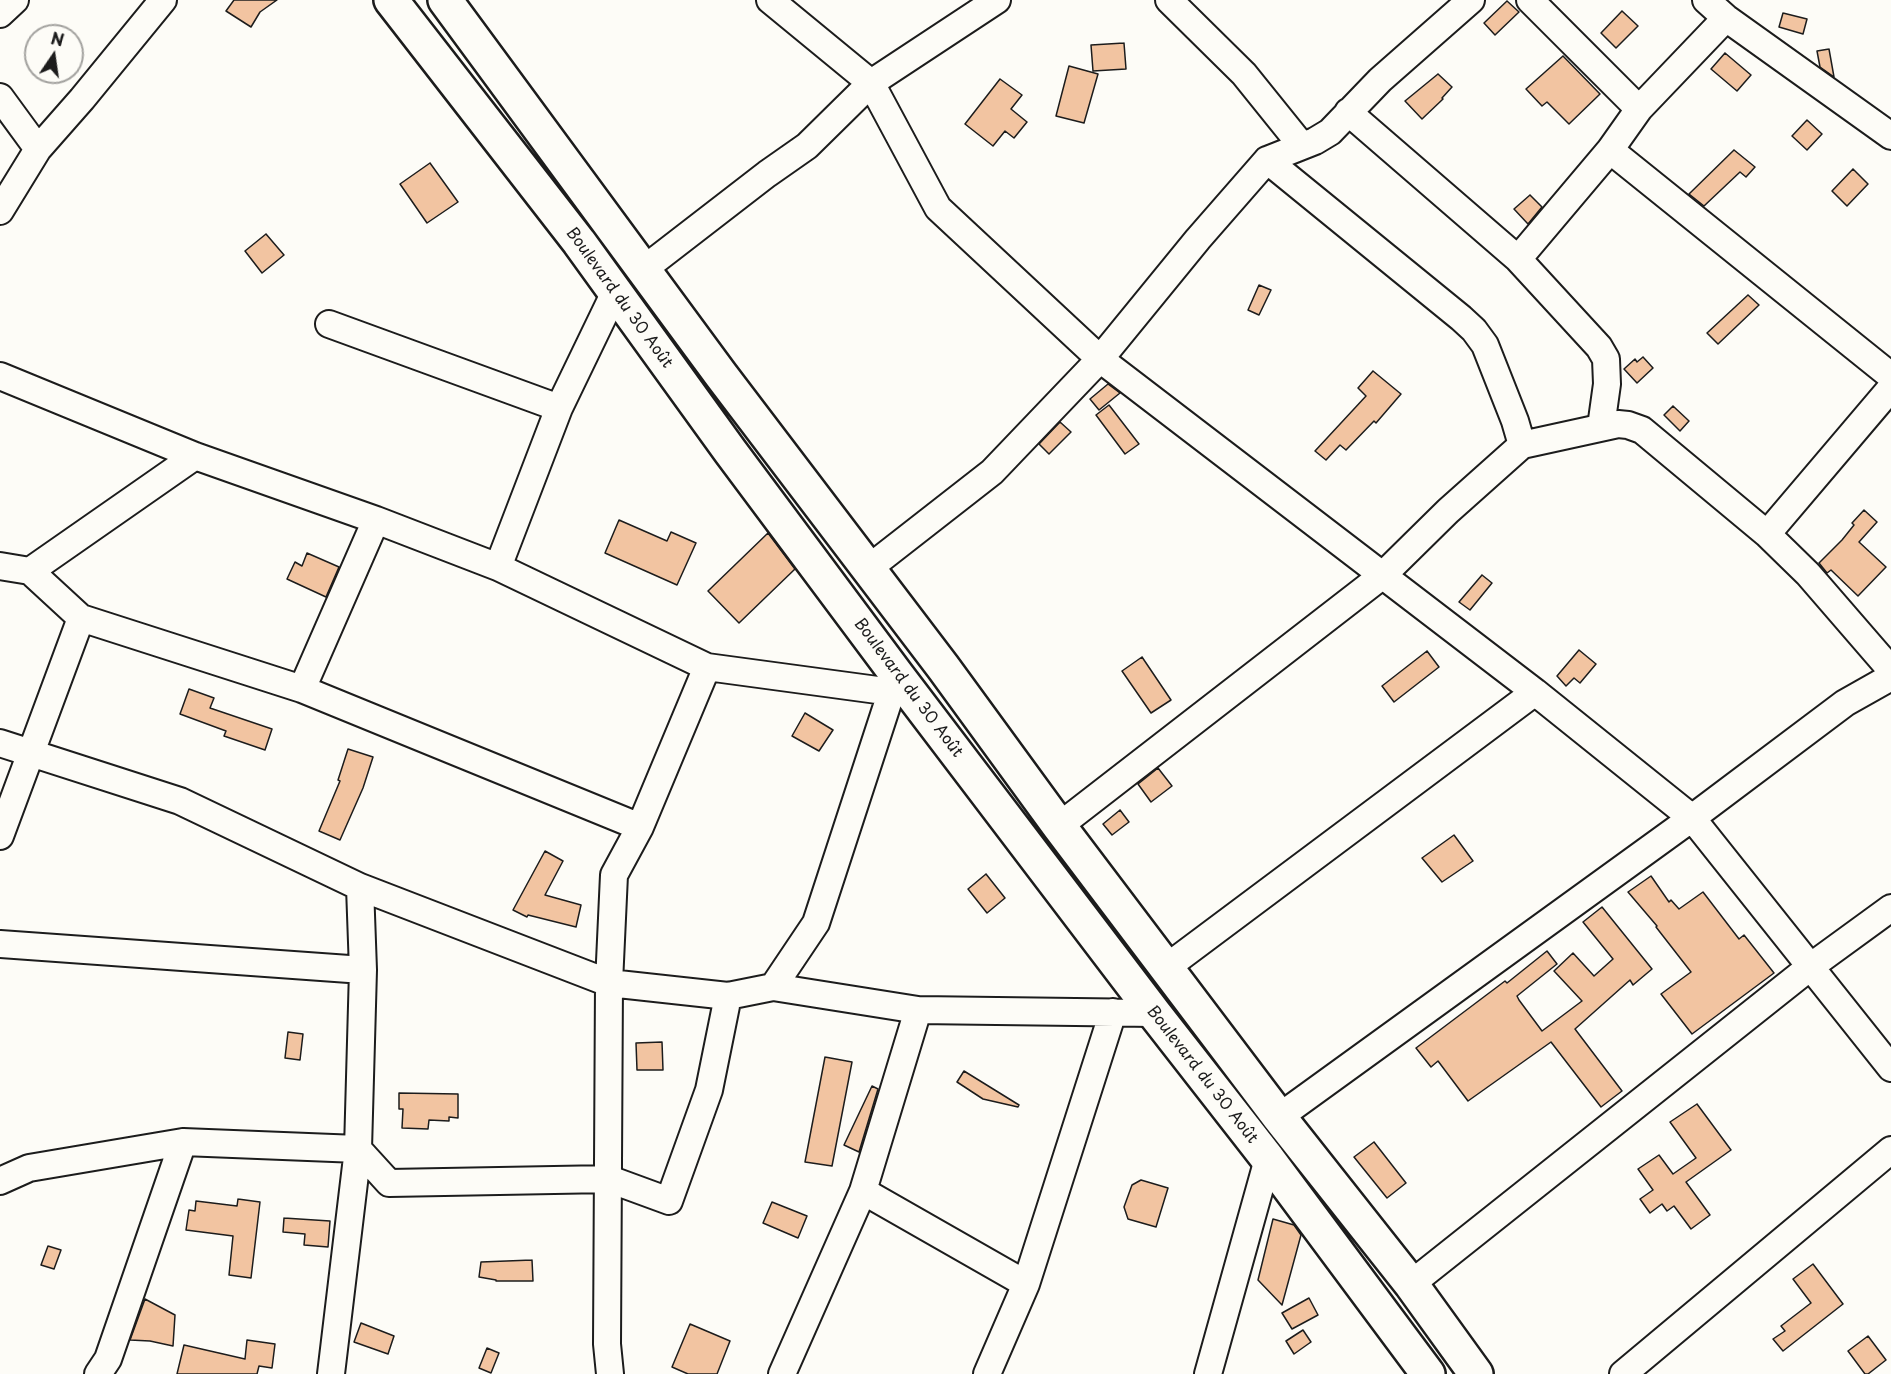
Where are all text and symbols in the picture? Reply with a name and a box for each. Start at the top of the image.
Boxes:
north arrow [24,24,84,84]
text: N [49,25,66,52]
street label: Boulevard du 30 Août [562,224,676,372]
street label: Boulevard du 30 Août [849,615,967,761]
street label: Boulevard du 30 Août [1142,1002,1262,1148]

